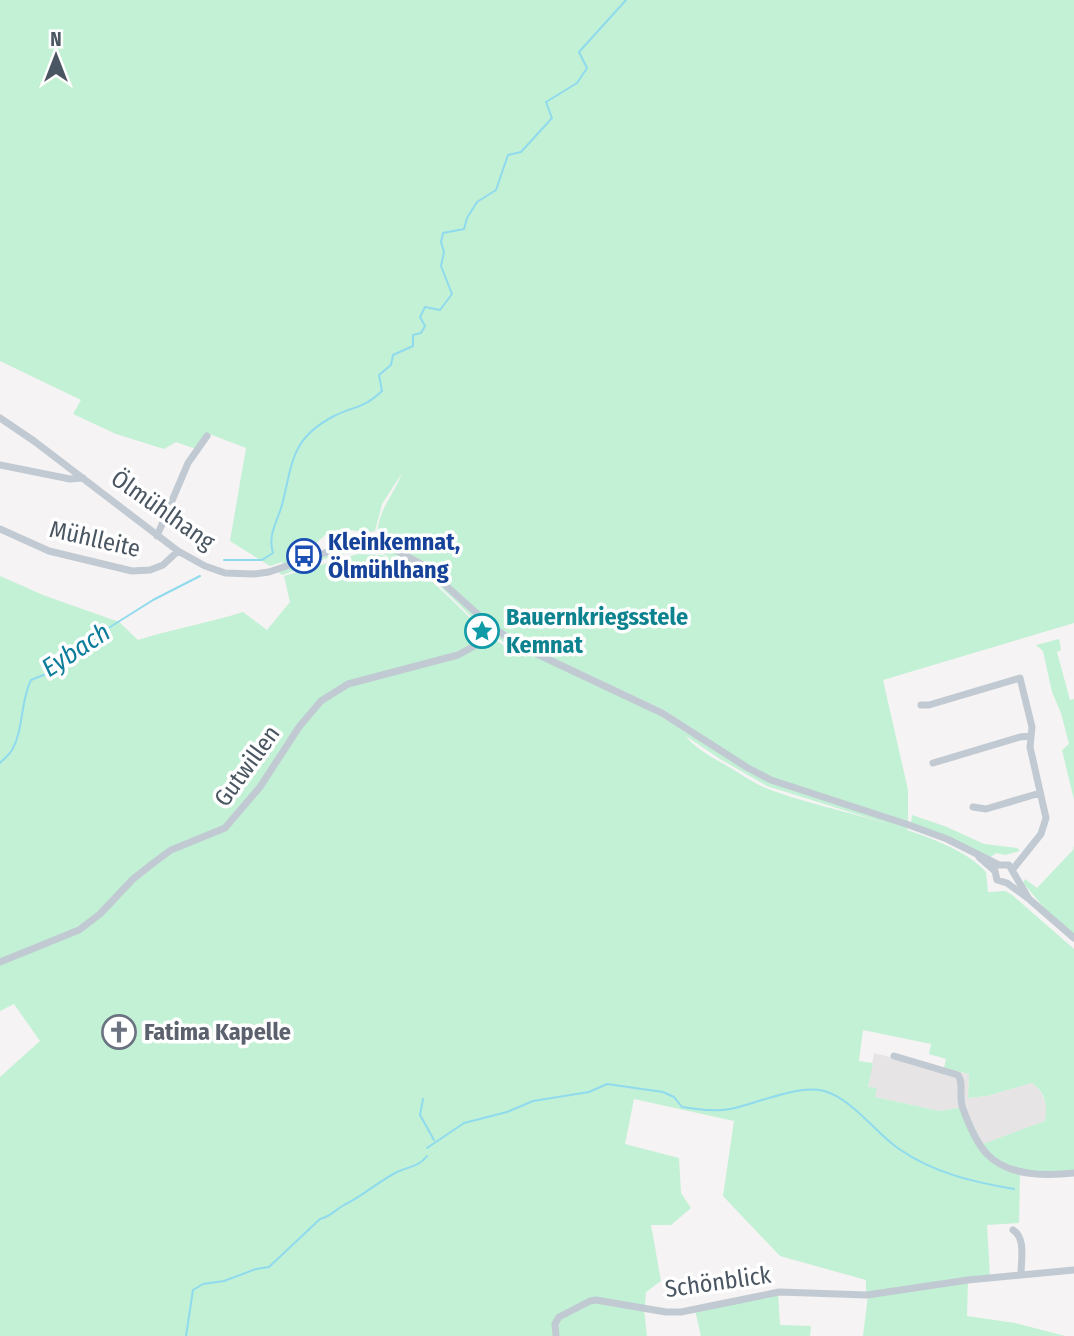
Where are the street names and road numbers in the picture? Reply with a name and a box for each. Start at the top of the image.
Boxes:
street label: Ölmühlhang [106,464,221,556]
street label: Mühlleite [47,515,143,563]
street label: Gutwillen [208,720,286,812]
street label: Schönblick [663,1261,774,1303]

